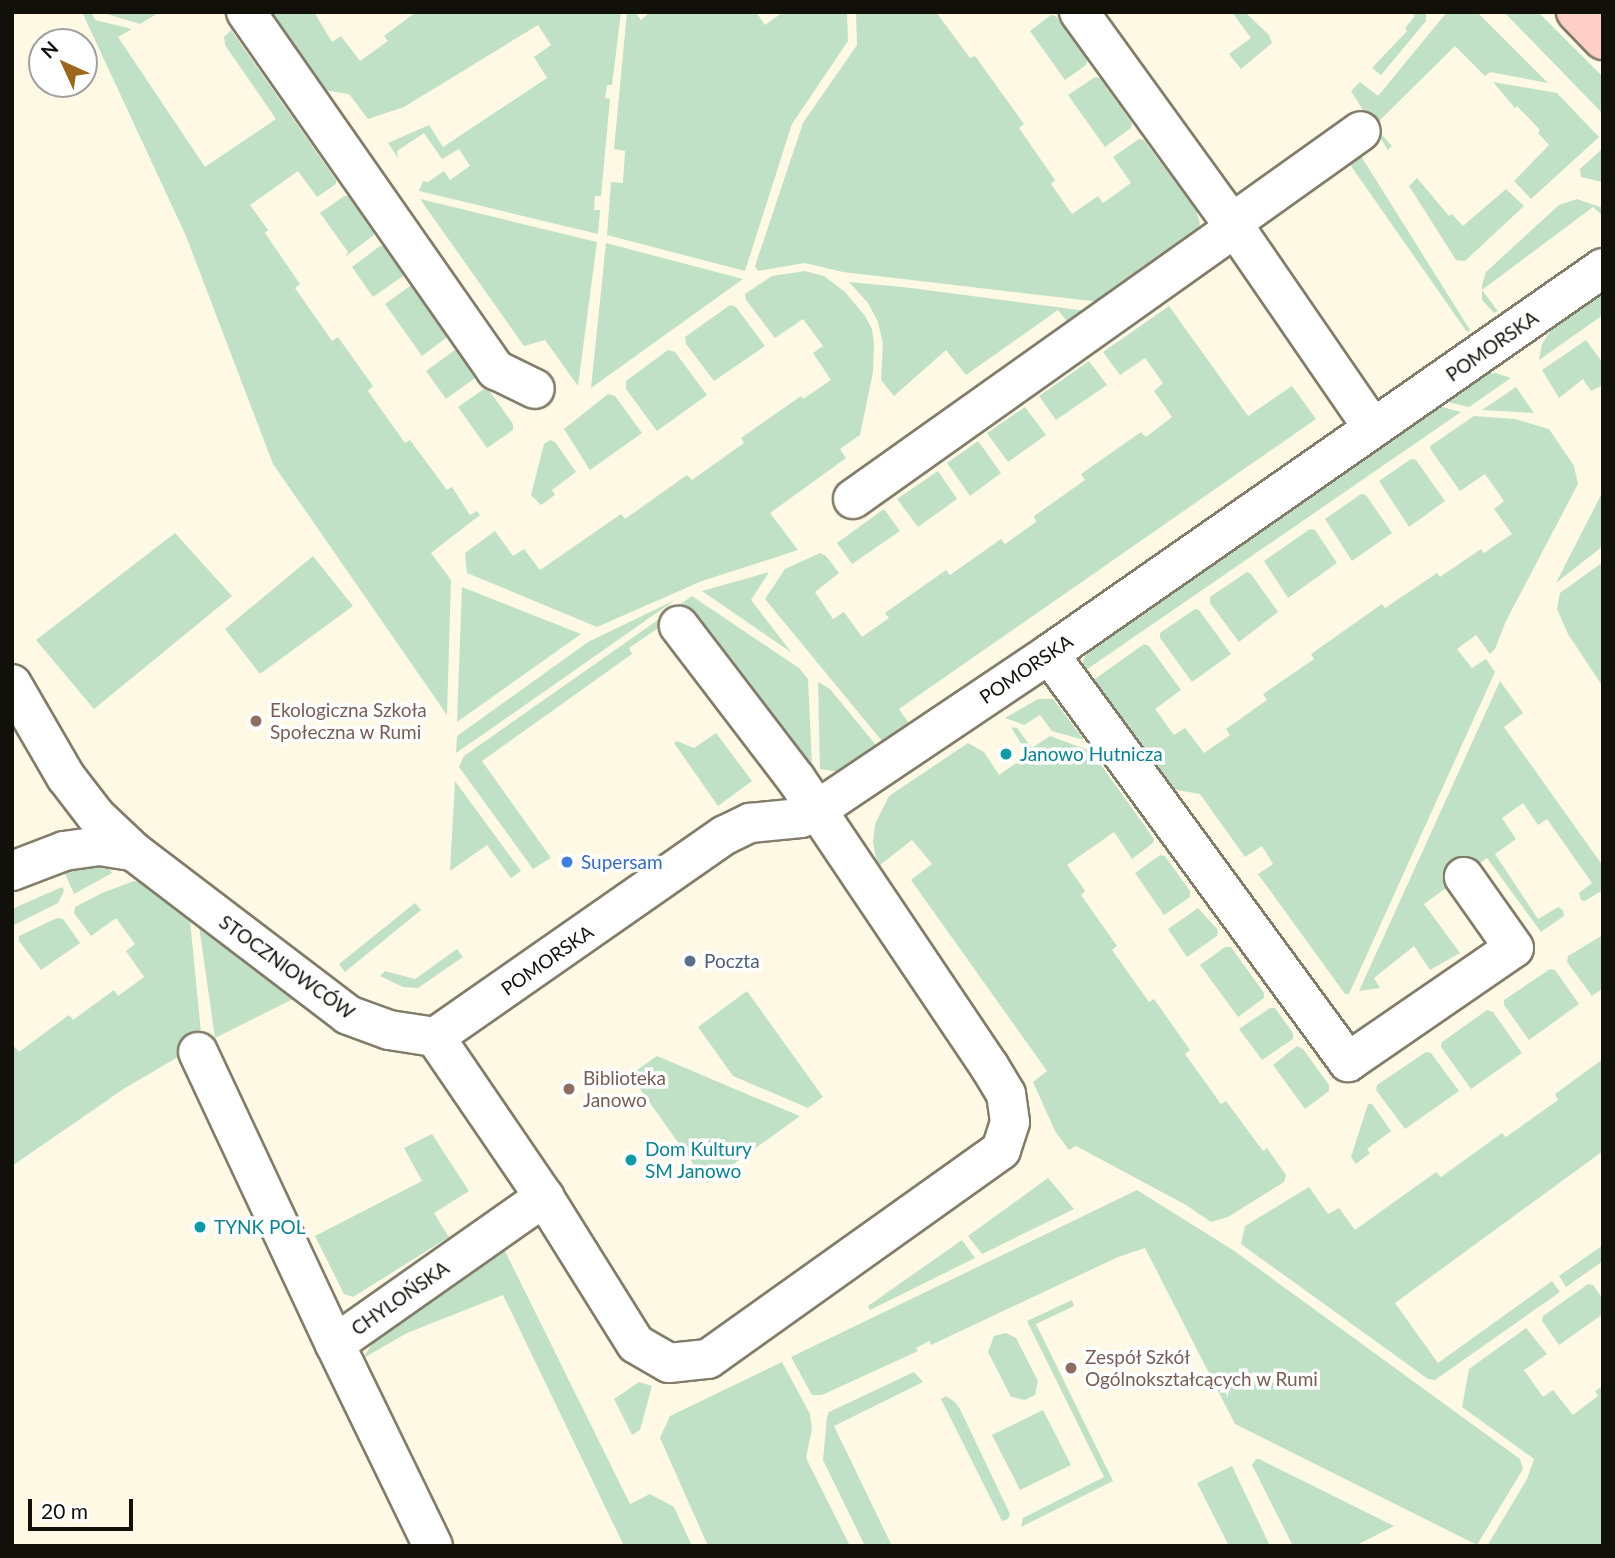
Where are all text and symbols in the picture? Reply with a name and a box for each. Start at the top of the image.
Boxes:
north arrow [28,28,98,98]
text: N [36,36,63,63]
street label: POMORSKA [1442,306,1542,386]
street label: POMORSKA [975,630,1077,708]
place label: Ekologiczna Szkoła Społeczna w Rumi [270,699,427,743]
marker: Ekologiczna Szkoła Społeczna w Rumi [248,713,264,729]
place label: Janowo Hutnicza [1020,743,1163,765]
marker: Janowo Hutnicza [998,746,1014,762]
place label: Supersam [581,851,663,873]
marker: Supersam [559,854,575,870]
street label: STOCZNIOWCÓW [215,910,359,1024]
street label: POMORSKA [497,920,597,1000]
place label: Poczta [704,950,760,972]
marker: Poczta [682,953,698,969]
place label: Biblioteka Janowo [583,1067,666,1111]
marker: Biblioteka Janowo [561,1081,577,1097]
place label: Dom Kultury SM Janowo [645,1138,752,1182]
marker: Dom Kultury SM Janowo [623,1152,639,1168]
place label: TYNK POL [214,1216,305,1238]
marker: TYNK POL [192,1219,208,1235]
street label: CHYLOŃSKA [347,1256,453,1340]
place label: Zespół Szkół Ogólnokształcących w Rumi [1085,1346,1319,1390]
marker: Zespół Szkół Ogólnokształcących w Rumi [1063,1360,1079,1376]
scale bar [32,1484,136,1528]
text: 20 m [41,1498,88,1523]

